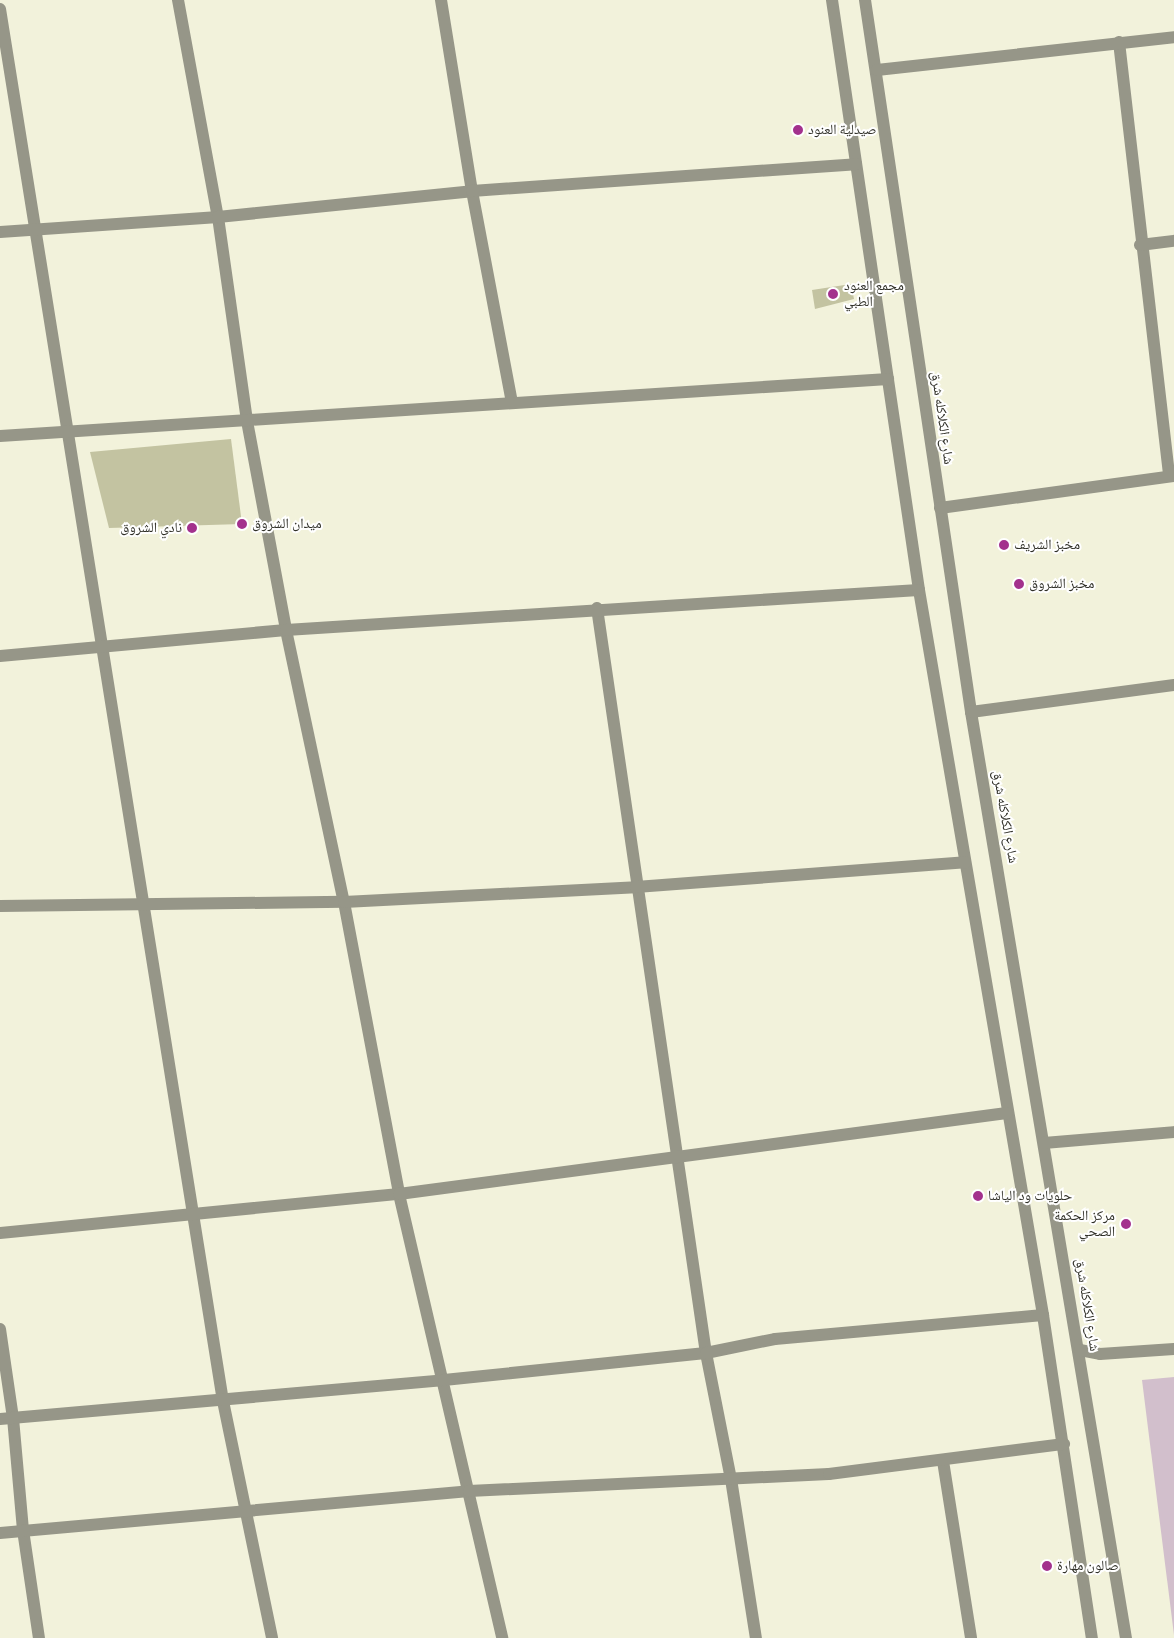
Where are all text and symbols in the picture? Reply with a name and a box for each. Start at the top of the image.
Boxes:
place label: صيدلية العنود [808,122,877,138]
marker: صيدلية العنود [792,124,804,136]
place label: مجمع العنود الطبي [844,278,904,310]
marker: مجمع العنود الطبي [826,287,840,301]
street label: شارع الكلاكله شرق [927,371,957,465]
place label: ميدان الشروق [252,516,322,532]
marker: ميدان الشروق [236,518,248,530]
place label: نادي الشروق [120,520,182,536]
marker: نادي الشروق [186,522,198,534]
place label: مخبز الشريف [1014,537,1080,553]
marker: مخبز الشريف [998,539,1010,551]
place label: مخبز الشروق [1029,576,1094,592]
marker: مخبز الشروق [1013,578,1025,590]
street label: شارع الكلاكله شرق [989,769,1021,865]
place label: حلويات ود الياشا [988,1188,1072,1204]
marker: حلويات ود الياشا [972,1190,984,1202]
place label: مركز الحكمة الصحي [1054,1208,1115,1240]
marker: مركز الحكمة الصحي [1119,1217,1133,1231]
street label: شارع الكلاكله شرق [1071,1257,1103,1353]
place label: صالون مهارة [1057,1558,1119,1574]
marker: صالون مهارة [1041,1560,1053,1572]

